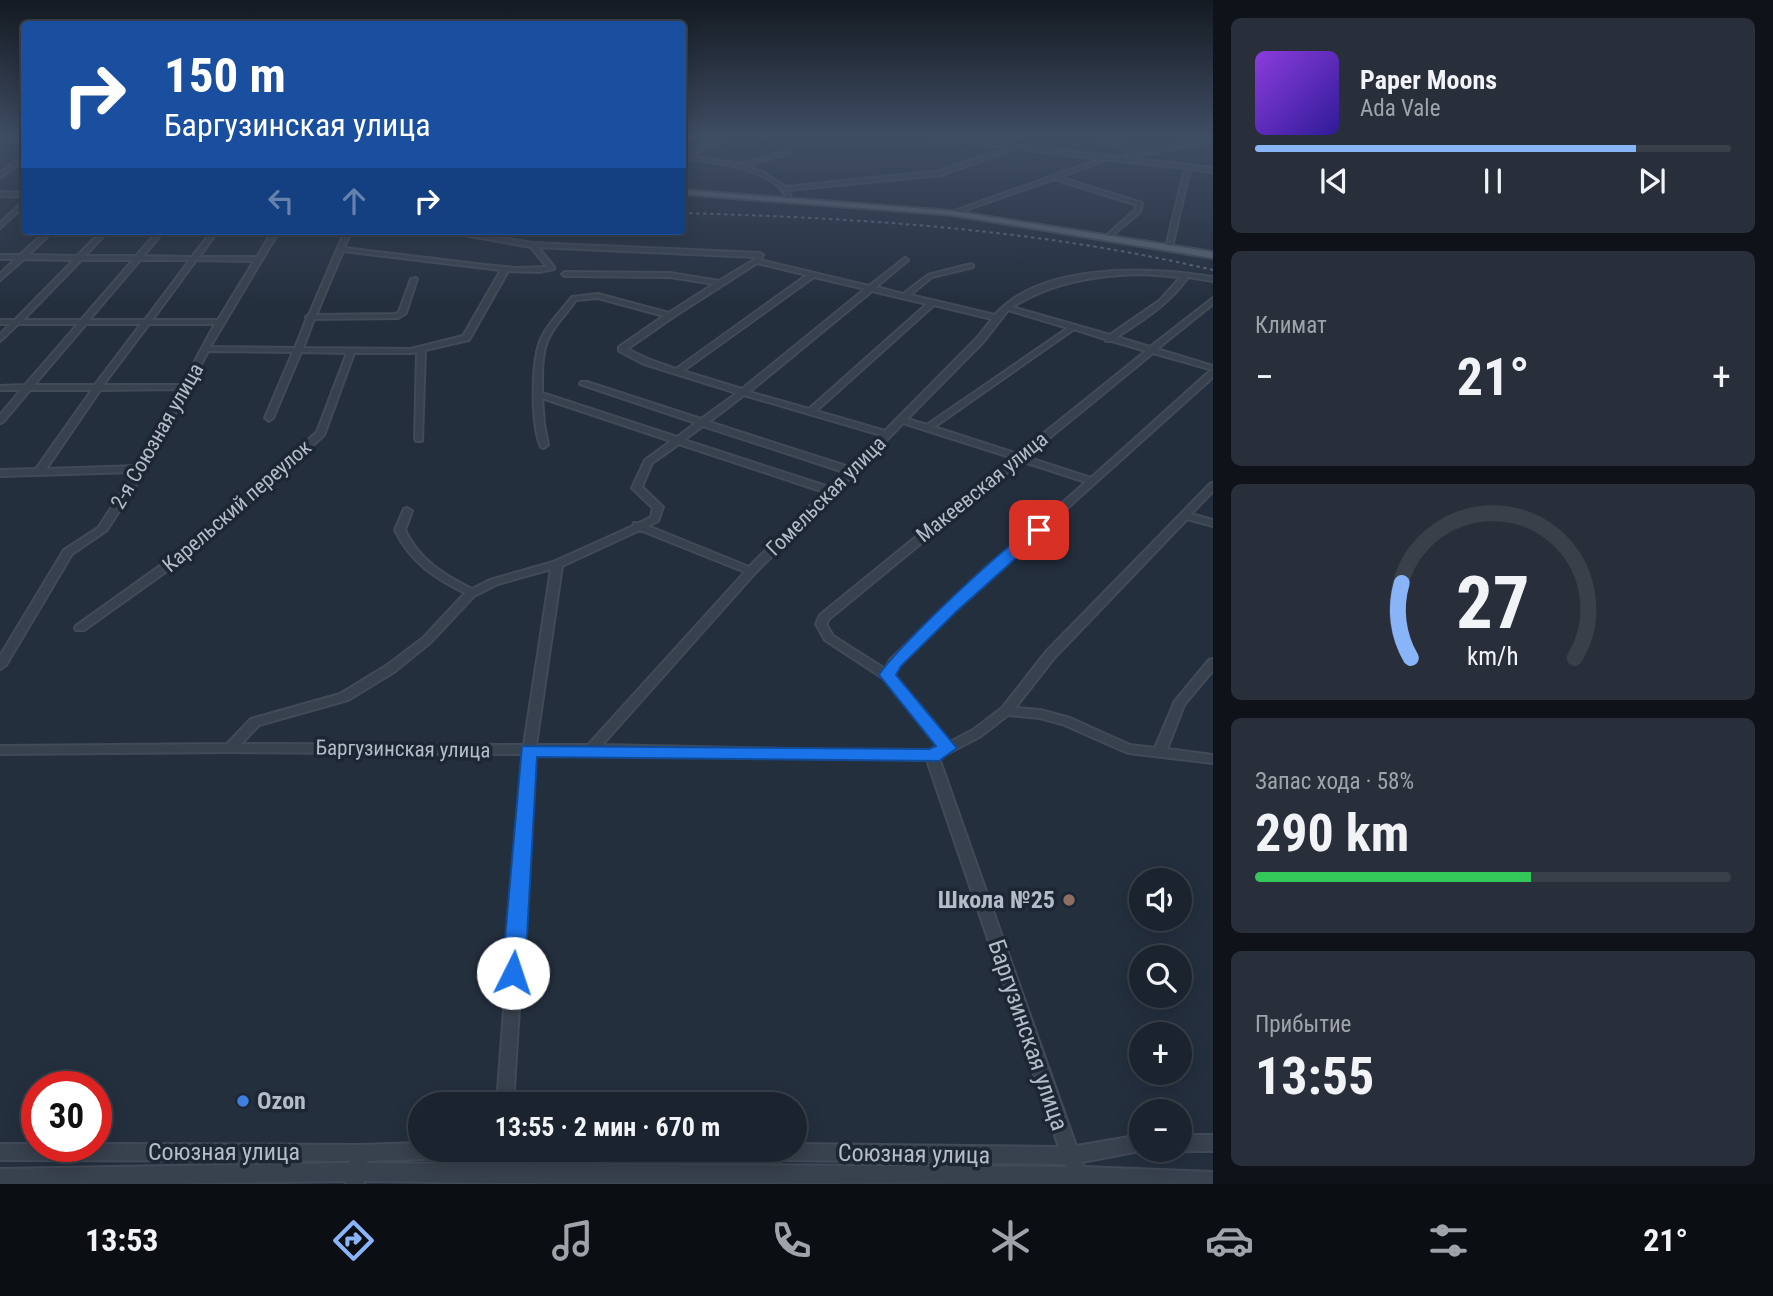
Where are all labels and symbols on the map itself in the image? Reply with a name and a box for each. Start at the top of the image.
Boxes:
street label: 2-я Союзная улица [106,359,208,513]
street label: Макеевская улица [912,427,1052,547]
street label: Гомельская улица [761,431,891,561]
street label: Карельский переулок [158,435,316,577]
pin [1009,500,1069,560]
street label: Баргузинская улица [315,735,491,763]
place label: Школа №25 [938,886,1055,914]
marker: Школа №25 [1061,892,1077,908]
position arrow [476,936,550,1010]
street label: Баргузинская улица [982,936,1074,1134]
speed limit sign: 30 [21,1071,112,1162]
place label: Ozon [257,1087,306,1115]
marker: Ozon [235,1093,251,1109]
street label: Союзная улица [148,1138,300,1166]
street label: Союзная улица [838,1139,990,1169]

